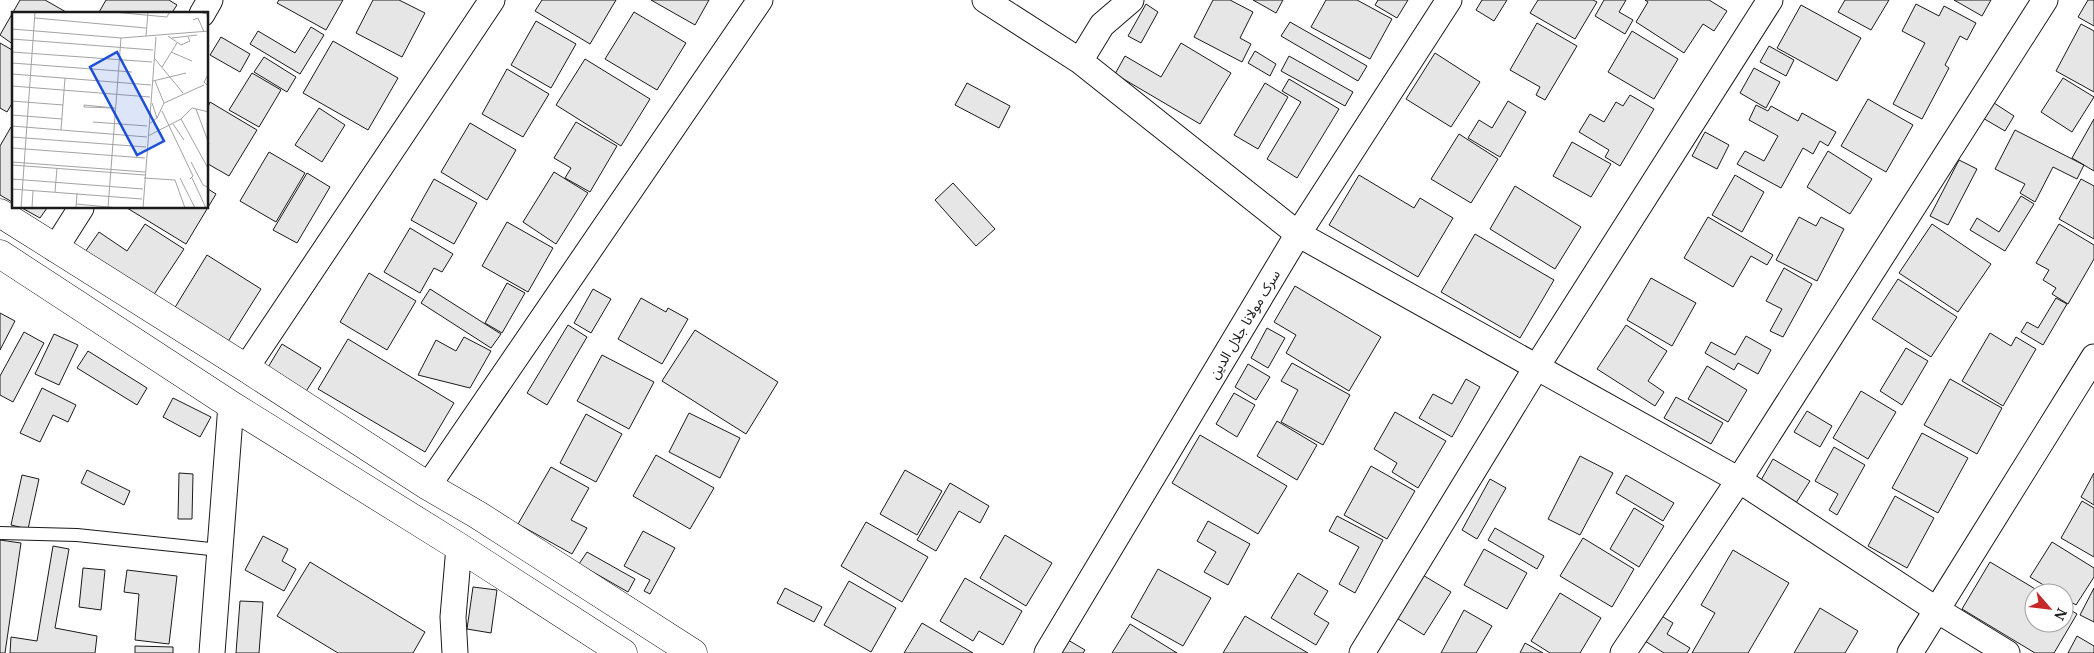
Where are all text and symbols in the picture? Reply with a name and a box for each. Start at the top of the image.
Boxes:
inset map [12,12,209,209]
street label: سرک مولانا جلال الدین [1204,266,1284,382]
north arrow [2024,583,2074,633]
text: N [2050,605,2072,624]

